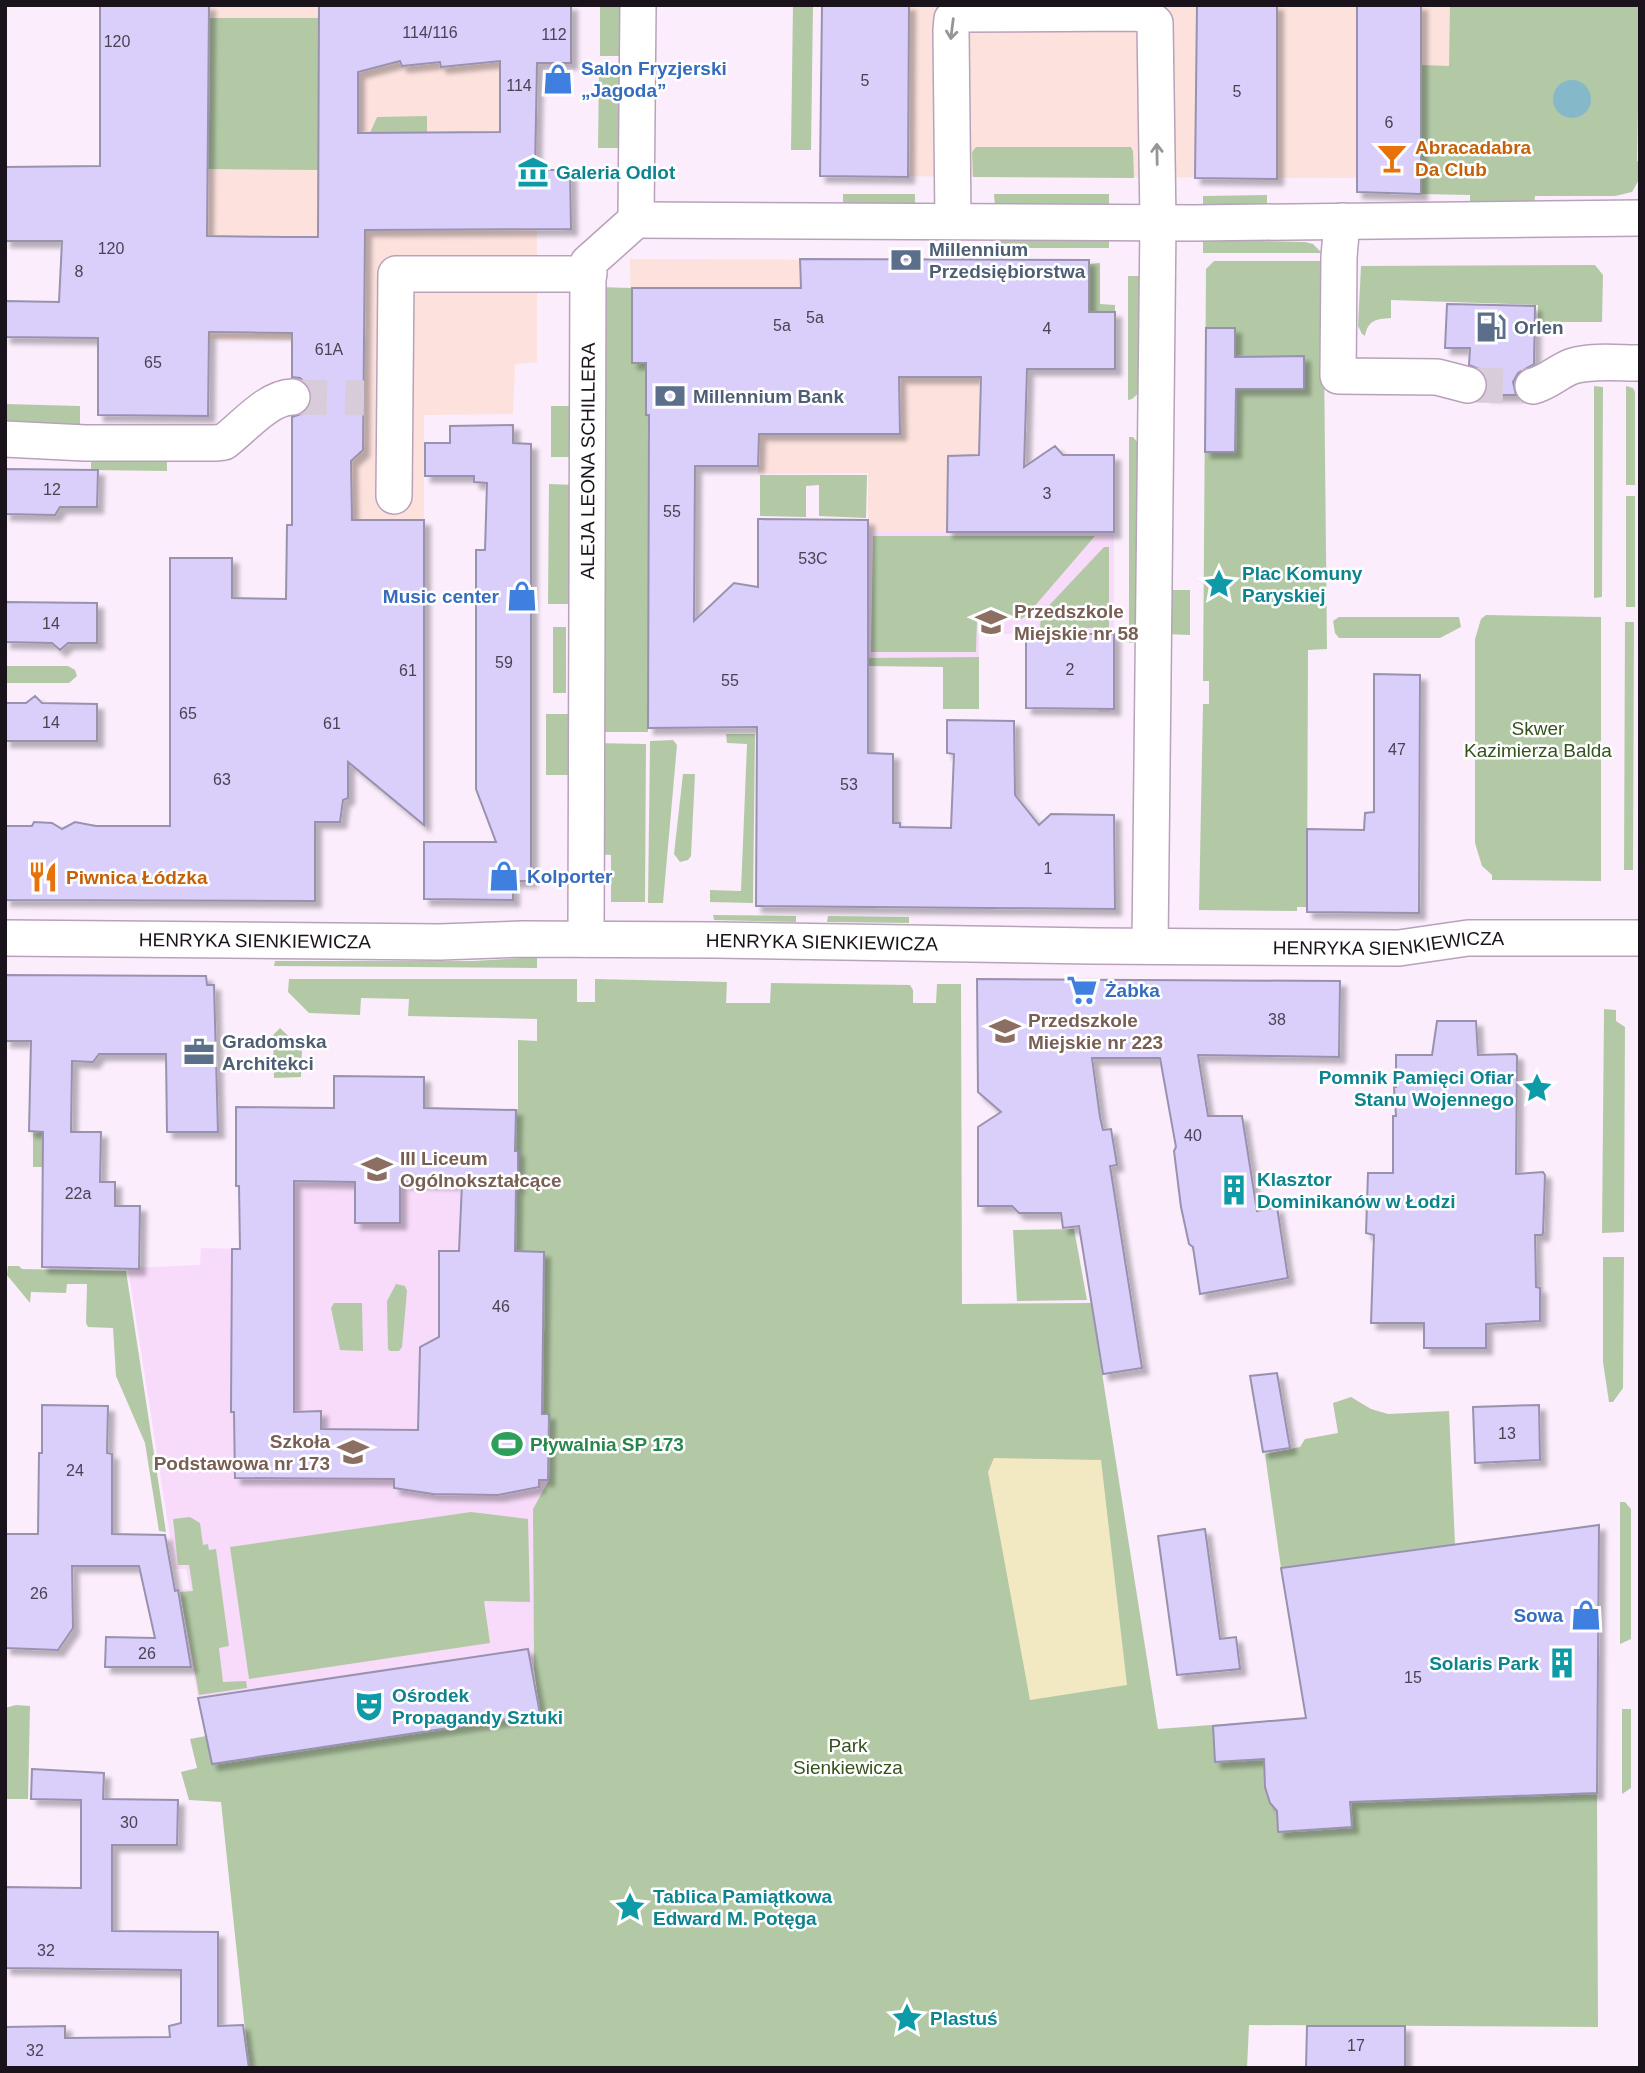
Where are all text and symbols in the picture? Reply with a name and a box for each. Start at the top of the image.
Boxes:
one-way arrow [946,17,959,40]
house number: 114/116 [402,24,458,41]
house number: 112 [541,26,567,43]
house number: 120 [104,33,130,50]
place label: Salon Fryzjerski „Jagoda” [581,58,727,101]
shop icon: Salon Fryzjerski „Jagoda” [541,62,575,96]
house number: 5 [861,72,870,89]
house number: 114 [506,77,532,94]
house number: 5 [1233,83,1242,100]
house number: 6 [1385,114,1394,131]
place label: Abracadabra Da Club [1415,137,1532,180]
bar icon: Abracadabra Da Club [1375,141,1409,175]
one-way arrow [1150,143,1164,166]
museum icon: Galeria Odlot [516,155,550,189]
place label: Galeria Odlot [556,162,676,183]
place label: Millennium Przedsiębiorstwa [929,239,1086,282]
house number: 120 [98,240,124,257]
bank icon: Millennium Przedsiębiorstwa [889,243,923,277]
house number: 8 [75,263,84,280]
house number: 5a [806,309,824,326]
fuel station icon: Orlen [1474,310,1508,344]
house number: 5a [773,317,791,334]
place label: Orlen [1514,317,1564,338]
house number: 4 [1043,320,1052,337]
house number: 61A [315,341,344,358]
street label: ALEJA LEONA SCHILLERA [577,342,599,579]
house number: 65 [144,354,162,371]
bank icon: Millennium Bank [653,379,687,413]
place label: Millennium Bank [693,386,844,407]
house number: 12 [43,481,61,498]
house number: 3 [1043,485,1052,502]
house number: 55 [663,503,681,520]
house number: 53C [798,550,828,567]
place label: Plac Komuny Paryskiej [1242,563,1363,606]
place icon: Plac Komuny Paryskiej [1202,567,1236,601]
shop icon: Music center [505,579,539,613]
place label: Music center [383,586,500,607]
place label: Przedszkole Miejskie nr 58 [1014,601,1139,644]
school or university icon: Przedszkole Miejskie nr 58 [974,605,1008,639]
house number: 14 [42,615,60,632]
house number: 59 [495,654,513,671]
house number: 2 [1066,661,1075,678]
house number: 61 [399,662,417,679]
house number: 55 [721,672,739,689]
house number: 65 [179,705,197,722]
house number: 14 [42,714,60,731]
house number: 61 [323,715,341,732]
park label: Skwer Kazimierza Balda [1464,718,1612,761]
house number: 47 [1388,741,1406,758]
house number: 63 [213,771,231,788]
house number: 53 [840,776,858,793]
shop icon: Kolporter [487,859,521,893]
restaurant icon: Piwnica Łódzka [26,860,60,894]
house number: 1 [1044,860,1053,877]
place label: Kolporter [527,866,613,887]
place label: Piwnica Łódzka [66,867,208,888]
street label: HENRYKA SIENKIEWICZA [1273,928,1505,959]
street label: HENRYKA SIENKIEWICZA [139,929,371,952]
street label: HENRYKA SIENKIEWICZA [706,930,938,955]
supermarket icon: Żabka [1065,973,1099,1007]
place label: Żabka [1105,980,1160,1001]
place label: Przedszkole Miejskie nr 223 [1028,1010,1163,1053]
house number: 38 [1268,1011,1286,1028]
school or university icon: Przedszkole Miejskie nr 223 [988,1014,1022,1048]
place label: Gradomska Architekci [222,1031,327,1074]
office icon: Gradomska Architekci [182,1035,216,1069]
place label: Pomnik Pamięci Ofiar Stanu Wojennego [1319,1067,1515,1110]
place icon: Pomnik Pamięci Ofiar Stanu Wojennego [1520,1071,1554,1105]
house number: 40 [1184,1127,1202,1144]
place label: III Liceum Ogólnokształcące [400,1148,562,1191]
school or university icon: III Liceum Ogólnokształcące [360,1152,394,1186]
place label: Klasztor Dominikanów w Łodzi [1257,1169,1455,1212]
building icon: Klasztor Dominikanów w Łodzi [1217,1173,1251,1207]
house number: 22a [65,1185,91,1202]
house number: 46 [492,1298,510,1315]
house number: 13 [1498,1425,1516,1442]
sports icon: Pływalnia SP 173 [490,1427,524,1461]
place label: Szkoła Podstawowa nr 173 [154,1431,330,1474]
place label: Pływalnia SP 173 [530,1434,684,1455]
school or university icon: Szkoła Podstawowa nr 173 [336,1435,370,1469]
house number: 24 [66,1462,84,1479]
house number: 26 [30,1585,48,1602]
shop icon: Sowa [1569,1598,1603,1632]
place label: Sowa [1513,1605,1563,1626]
house number: 26 [138,1645,156,1662]
building icon: Solaris Park [1545,1646,1579,1680]
place label: Solaris Park [1429,1653,1539,1674]
house number: 15 [1404,1669,1422,1686]
place label: Ośrodek Propagandy Sztuki [392,1685,563,1728]
theatre icon: Ośrodek Propagandy Sztuki [352,1689,386,1723]
park label: Park Sienkiewicza [793,1735,903,1778]
house number: 30 [120,1814,138,1831]
place label: Tablica Pamiątkowa Edward M. Potęga [653,1886,833,1929]
place icon: Tablica Pamiątkowa Edward M. Potęga [613,1890,647,1924]
house number: 32 [37,1942,55,1959]
place icon: Plastuś [890,2001,924,2035]
place label: Plastuś [930,2008,998,2029]
house number: 17 [1347,2037,1365,2054]
house number: 32 [26,2042,44,2059]

